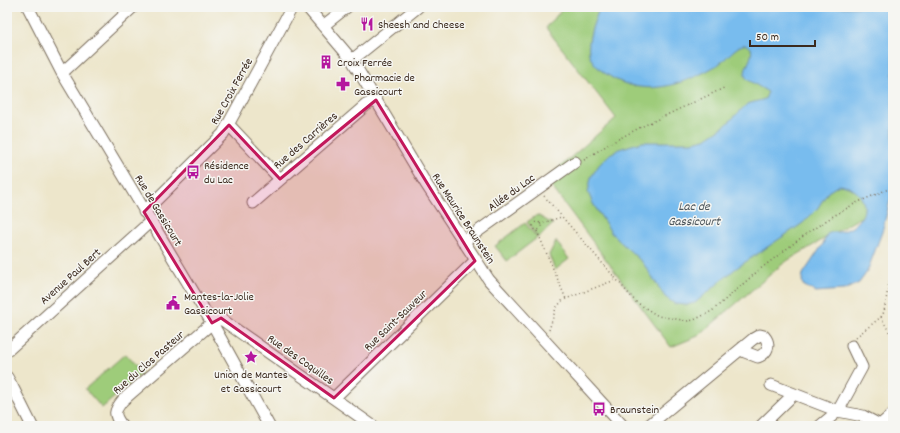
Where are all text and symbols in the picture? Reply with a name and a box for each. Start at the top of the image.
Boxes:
restaurant icon: Sheesh and Cheese [359,16,375,32]
place label: Sheesh and Cheese [378,17,465,34]
scale bar [750,22,815,48]
text: 50 m [756,29,779,46]
building icon: Croix Ferrée [318,54,334,70]
street label: Rue Croix Ferrée [207,55,258,128]
place label: Croix Ferrée [337,55,392,72]
place label: Pharmacie de Gassicourt [354,70,415,101]
pharmacy icon: Pharmacie de Gassicourt [335,76,351,92]
street label: Rue des Carrières [270,108,342,174]
place label: Résidence du Lac [204,158,249,189]
bus stop icon: Résidence du Lac [185,164,201,180]
street label: Rue Maurice Braunstein [427,170,499,268]
street label: Allée du Lac [485,170,539,216]
street label: Rue de Gassicourt [130,172,186,250]
water label: Lac de Gassicourt [668,198,721,232]
street label: Avenue Paul Bert [37,245,106,309]
street label: Rue Saint-Sauveur [361,286,432,356]
place label: Mantes-la-Jolie Gassicourt [184,289,254,320]
public building icon: Mantes-la-Jolie Gassicourt [165,295,181,311]
street label: Rue du Clos Pasteur [109,327,189,399]
street label: Rue des Coquilles [263,331,337,389]
place icon: Union de Mantes et Gassicourt [243,349,259,365]
place label: Union de Mantes et Gassicourt [214,367,288,398]
bus stop icon: Braunstein [591,401,607,417]
place label: Braunstein [610,402,659,419]

